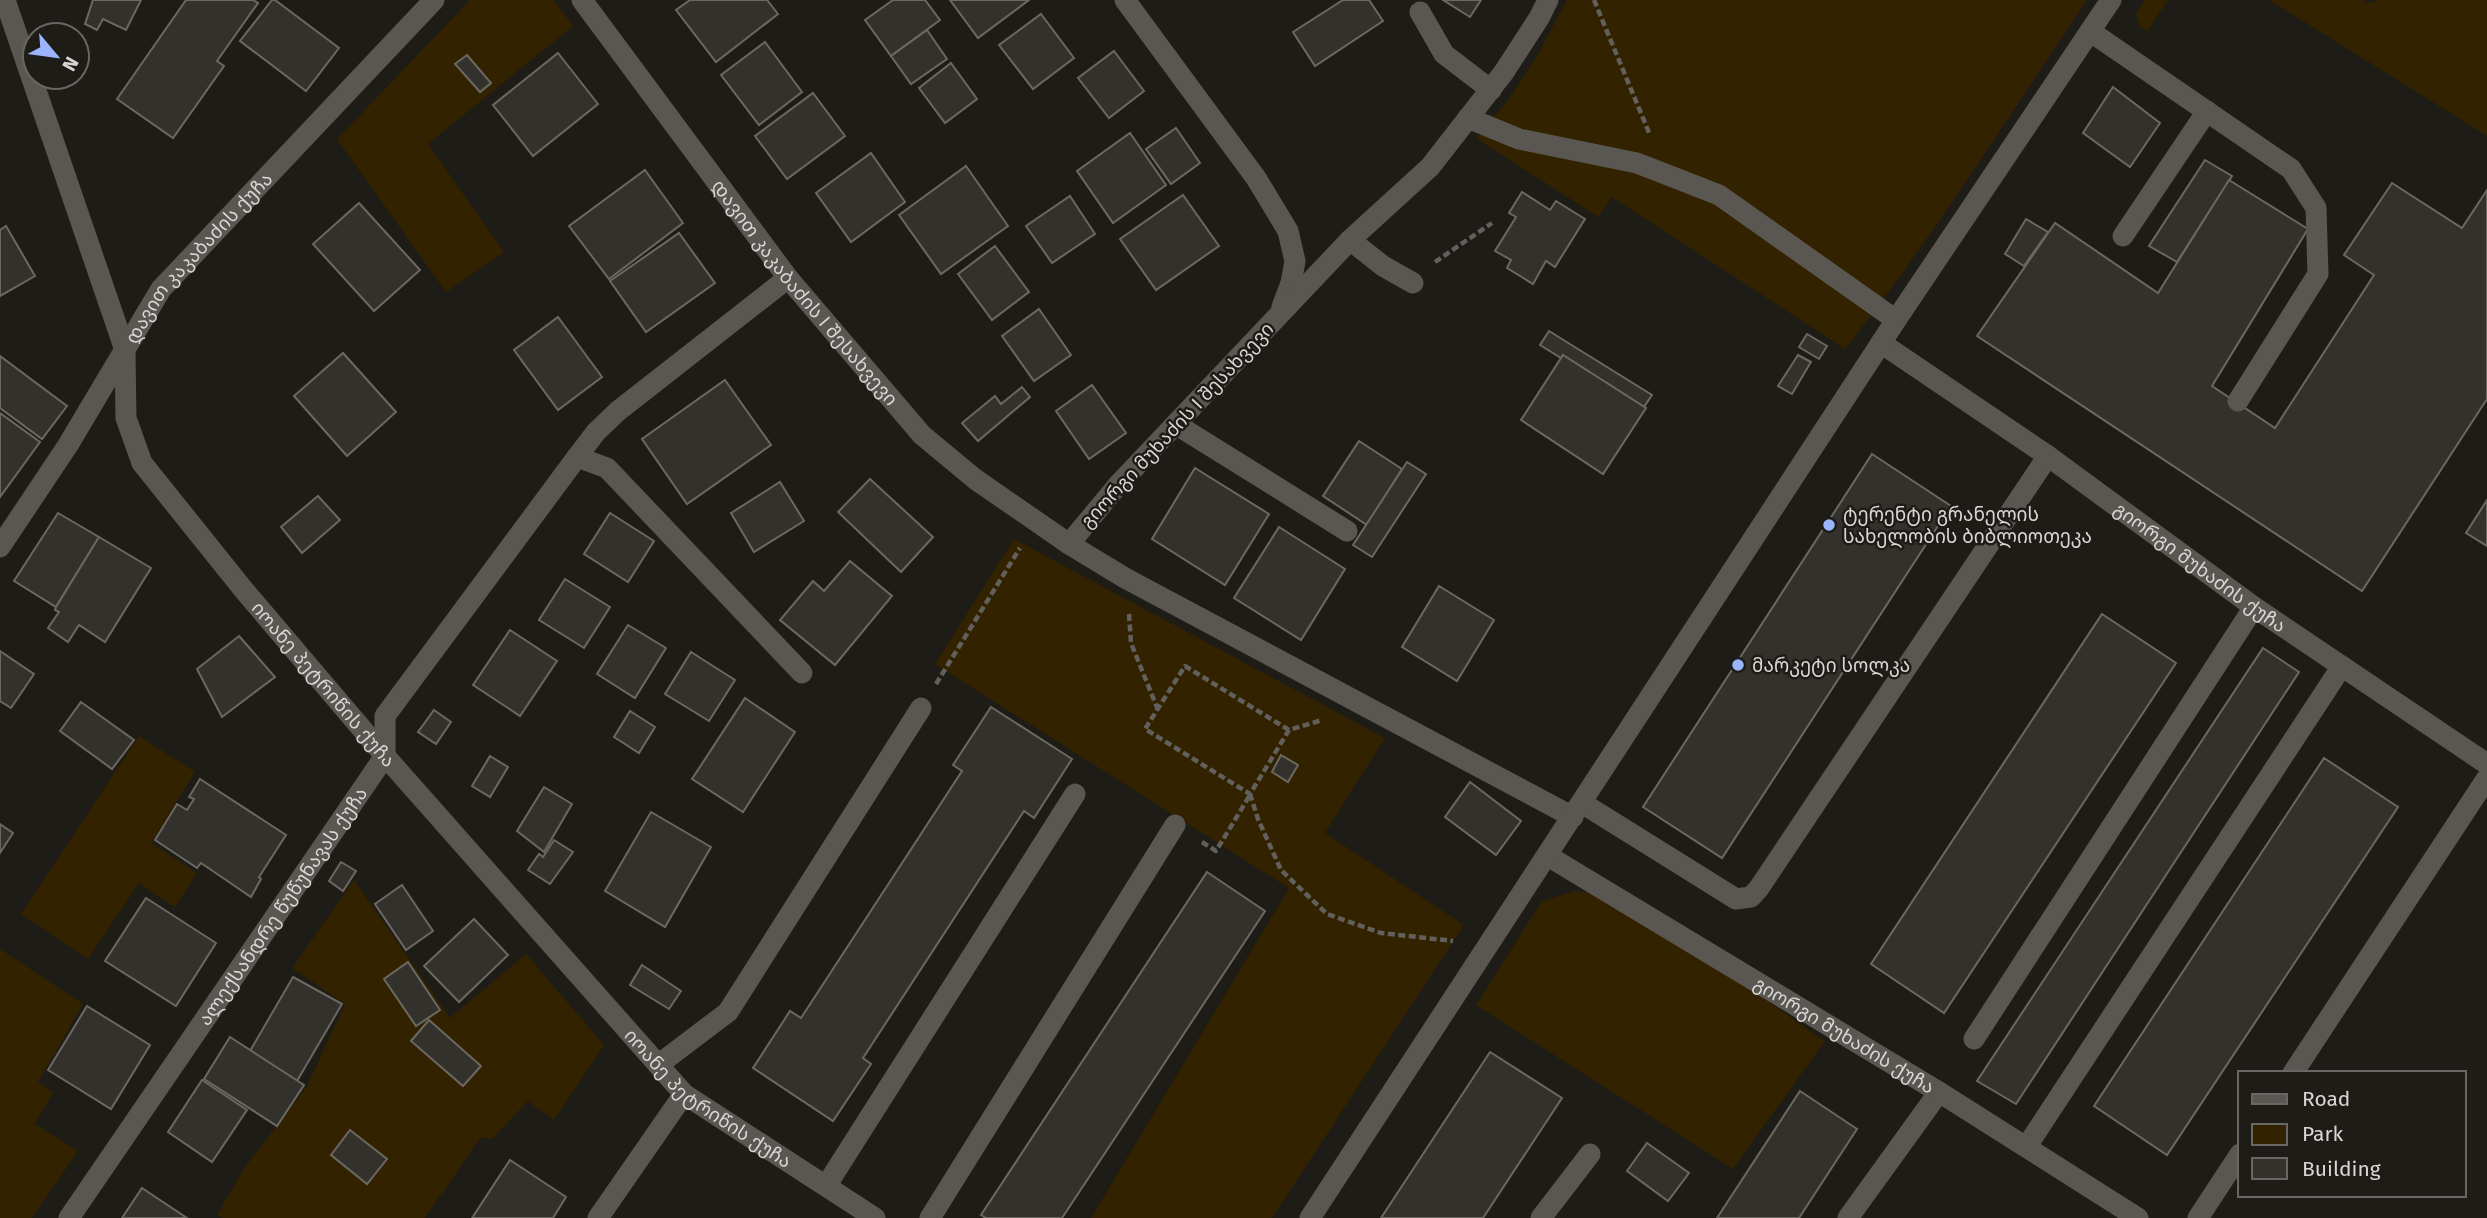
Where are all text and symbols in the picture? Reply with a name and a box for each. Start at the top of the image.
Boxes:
north arrow [21,21,91,91]
text: N [57,53,84,75]
street label: დავით კაკაბაძის ქუჩა [120,167,277,348]
street label: დავით კაკაბაძის I შესახვევი [707,175,903,410]
street label: გიორგი მუხაძის I შესახვევი [1076,317,1278,533]
street label: გიორგი მუხაძის ქუჩა [2110,497,2291,637]
place label: ტერენტი გრანელის სახელობის ბიბლიოთეკა [1843,503,2092,549]
marker: ტერენტი გრანელის სახელობის ბიბლიოთეკა [1821,517,1837,533]
street label: იოანე პეტრიწის ქუჩა [247,597,401,772]
place label: მარკეტი სოლკა [1752,654,1910,678]
marker: მარკეტი სოლკა [1730,657,1746,673]
street label: ალექსანდრე წუწუნავას ქუჩა [193,782,372,1030]
street label: გიორგი მუხაძის ქუჩა [1750,971,1939,1098]
street label: იოანე პეტრიწის ქუჩა [620,1024,796,1172]
legend [2238,1071,2466,1197]
text: Road [2302,1086,2350,1112]
text: Park [2302,1121,2344,1147]
text: Building [2302,1156,2381,1182]

